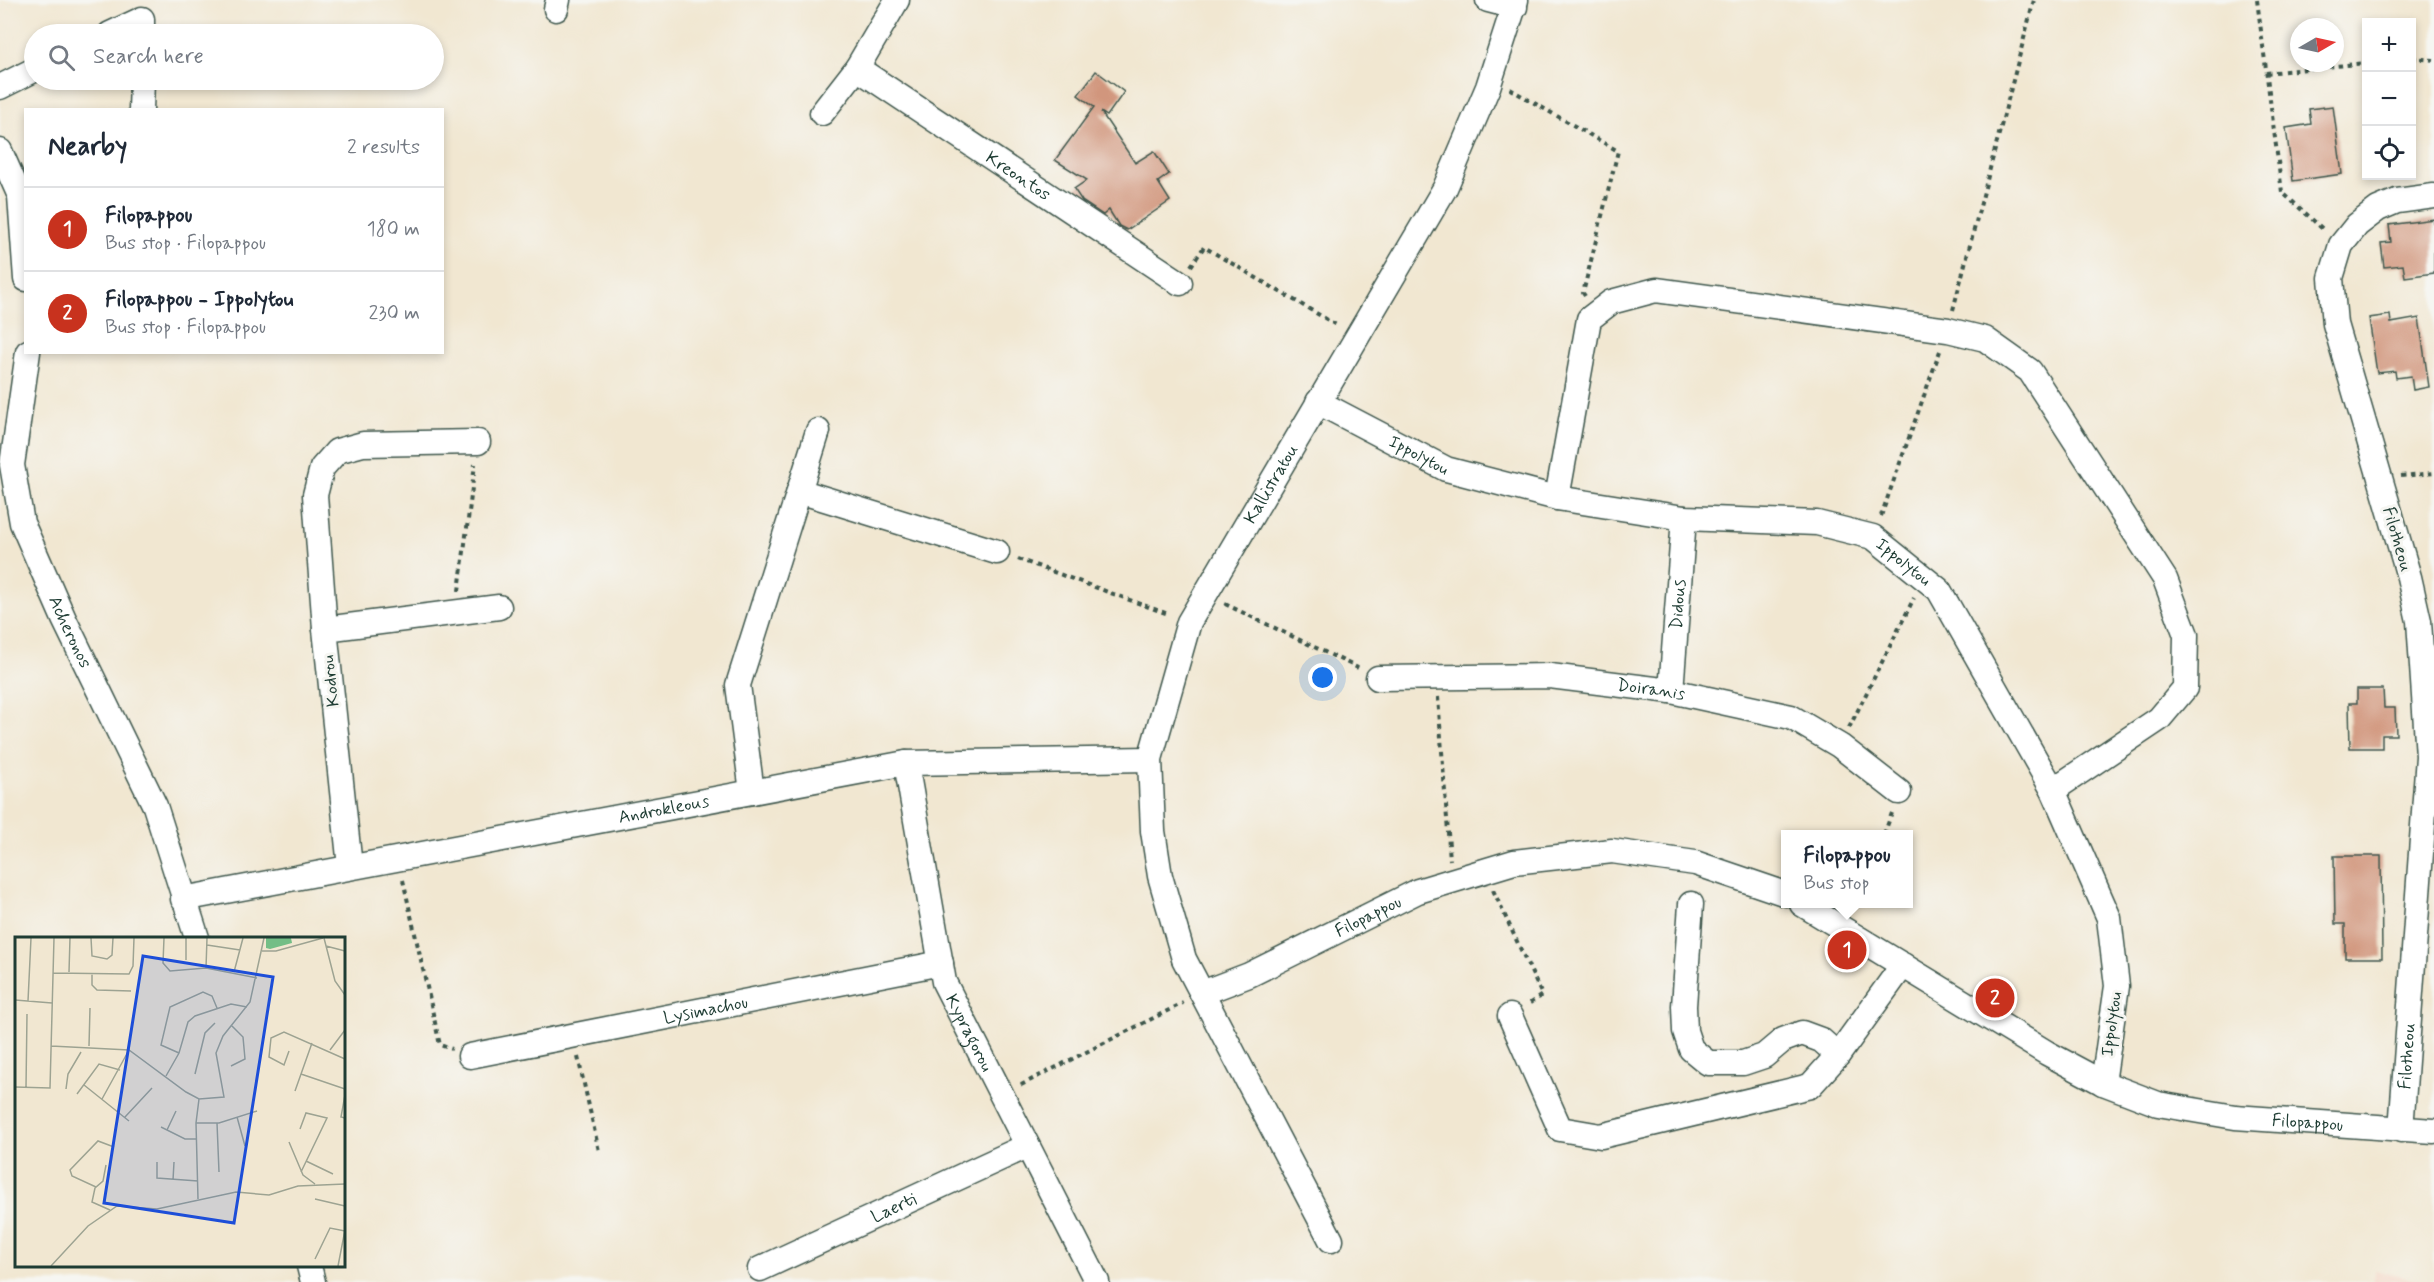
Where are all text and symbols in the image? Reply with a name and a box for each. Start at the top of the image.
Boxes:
north arrow [2290,18,2344,72]
map controls [2362,18,2416,180]
button: + [2362,18,2416,72]
search box [24,24,444,90]
icon: search [45,41,78,74]
text: Search here [93,43,204,71]
button: − [2362,72,2416,126]
button: locate [2362,126,2416,180]
text: Nearby [48,130,127,164]
text: 2 results [347,134,420,161]
street label: Kreontos [981,146,1055,207]
text: Filopappou [105,202,192,230]
text: 1 [63,216,72,243]
text: 180 m [367,216,420,243]
text: Bus stop · Filopappou [105,230,266,257]
text: Filopappou - Ippolytou [105,286,294,314]
text: 2 [63,300,72,327]
text: 230 m [368,300,420,327]
text: Bus stop · Filopappou [105,314,266,341]
street label: Ippolytou [1384,430,1453,481]
street label: Kallistratou [1239,440,1304,529]
street label: Filotheou [2376,504,2418,575]
street label: Ippolytou [1870,533,1936,592]
street label: Didous [1665,578,1692,630]
street label: Acheronos [42,592,97,672]
street label: Kodrou [316,654,346,708]
your location [1308,663,1337,692]
street label: Doiranis [1616,673,1687,707]
street label: Androkleous [616,789,711,830]
popup [1781,830,1913,908]
text: Filopappou [1803,842,1891,870]
text: Bus stop [1803,870,1870,897]
street label: Filopappou [1331,890,1406,944]
pin: 1 [1828,928,1866,972]
inset map [15,937,345,1267]
pin: 2 [1976,976,2014,1020]
street label: Lysimachou [661,990,750,1031]
street label: Kypragorou [939,990,999,1076]
street label: Ippolytou [2096,990,2128,1058]
street label: Filotheou [2393,1022,2422,1090]
street label: Filopappou [2271,1109,2344,1138]
street label: Laerti [867,1187,921,1229]

